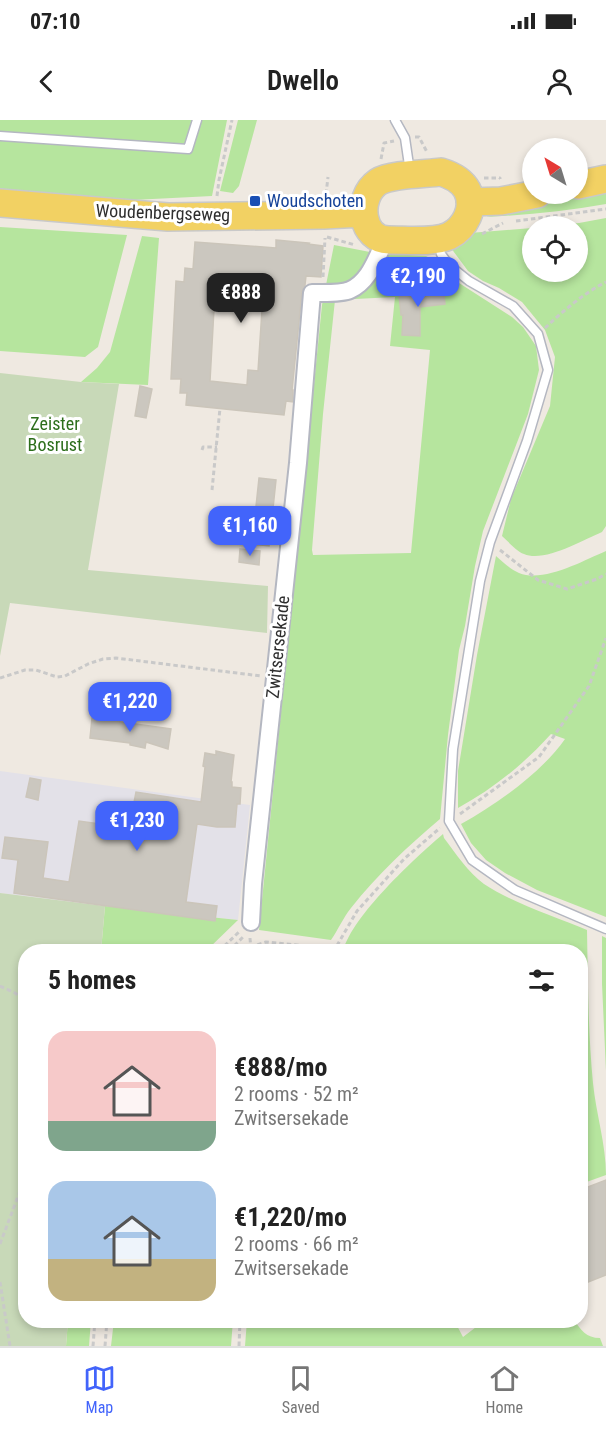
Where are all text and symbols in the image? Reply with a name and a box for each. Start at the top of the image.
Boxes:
text: 07:10 [30,9,81,34]
icon: back [30,65,63,98]
text: Dwello [267,65,339,97]
icon: person [543,65,576,98]
north arrow [522,138,588,204]
map controls [522,138,588,282]
place label: Woudschoten [267,190,364,211]
marker: Woudschoten [248,194,262,208]
street label: Woudenbergseweg [95,200,231,225]
button: locate [522,216,588,282]
pin: €2,190 [369,257,467,308]
text: €2,190 [390,264,446,288]
pin: €888 [205,273,277,324]
text: €888 [221,280,261,304]
park label: Zeister Bosrust [28,413,82,455]
pin: €1,160 [201,506,299,557]
text: €1,160 [222,513,278,537]
street label: Zwitsersekade [262,595,293,699]
pin: €1,220 [81,682,179,733]
text: €1,220 [102,689,158,713]
pin: €1,230 [88,801,186,852]
text: €1,230 [109,808,165,832]
icon: filters [525,964,558,997]
text: 5 homes [48,965,136,995]
text: €888/mo [234,1052,327,1082]
icon: home [96,1055,168,1127]
text: 2 rooms · 52 m² [234,1082,359,1106]
text: Zwitsersekade [234,1106,349,1130]
text: €1,220/mo [234,1202,347,1232]
icon: home [96,1205,168,1277]
text: 2 rooms · 66 m² [234,1232,359,1256]
text: Zwitsersekade [234,1256,349,1280]
tab: Map [83,1362,116,1417]
tab: Saved [282,1362,320,1417]
tab: Home [486,1362,523,1417]

